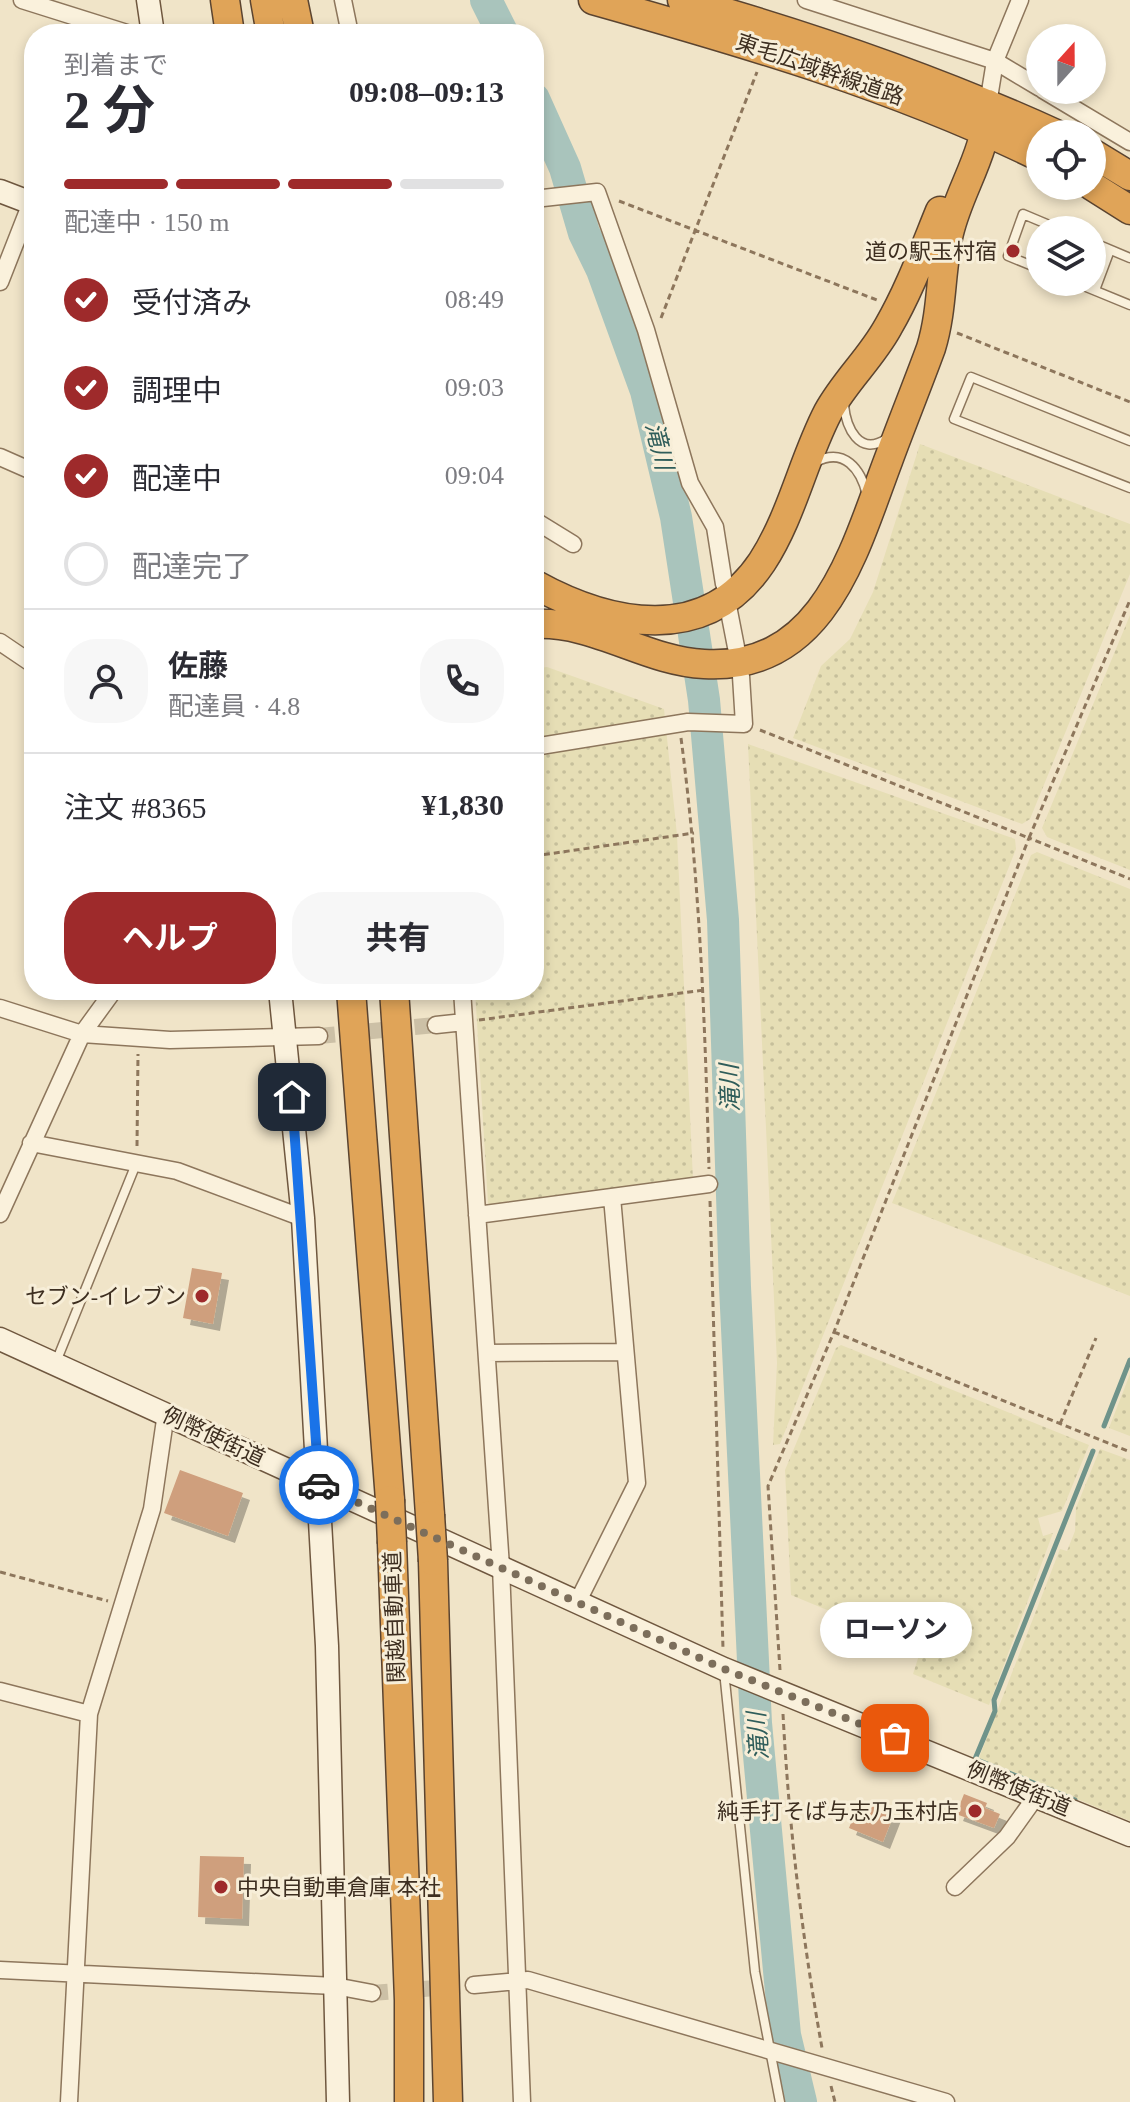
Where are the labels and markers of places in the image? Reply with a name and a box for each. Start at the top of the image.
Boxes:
place label: 道の駅玉村宿 [865,239,997,264]
marker: 道の駅玉村宿 [1004,242,1022,260]
pin [258,1063,326,1131]
place label: セブン-イレブン [25,1284,186,1309]
marker: セブン-イレブン [193,1287,211,1305]
callout: ローソン [819,1602,971,1658]
pin [861,1704,929,1772]
place label: 純手打そば与志乃玉村店 [717,1799,959,1824]
marker: 純手打そば与志乃玉村店 [966,1802,984,1820]
place label: 中央自動車倉庫 本社 [237,1875,441,1900]
marker: 中央自動車倉庫 本社 [212,1878,230,1896]

